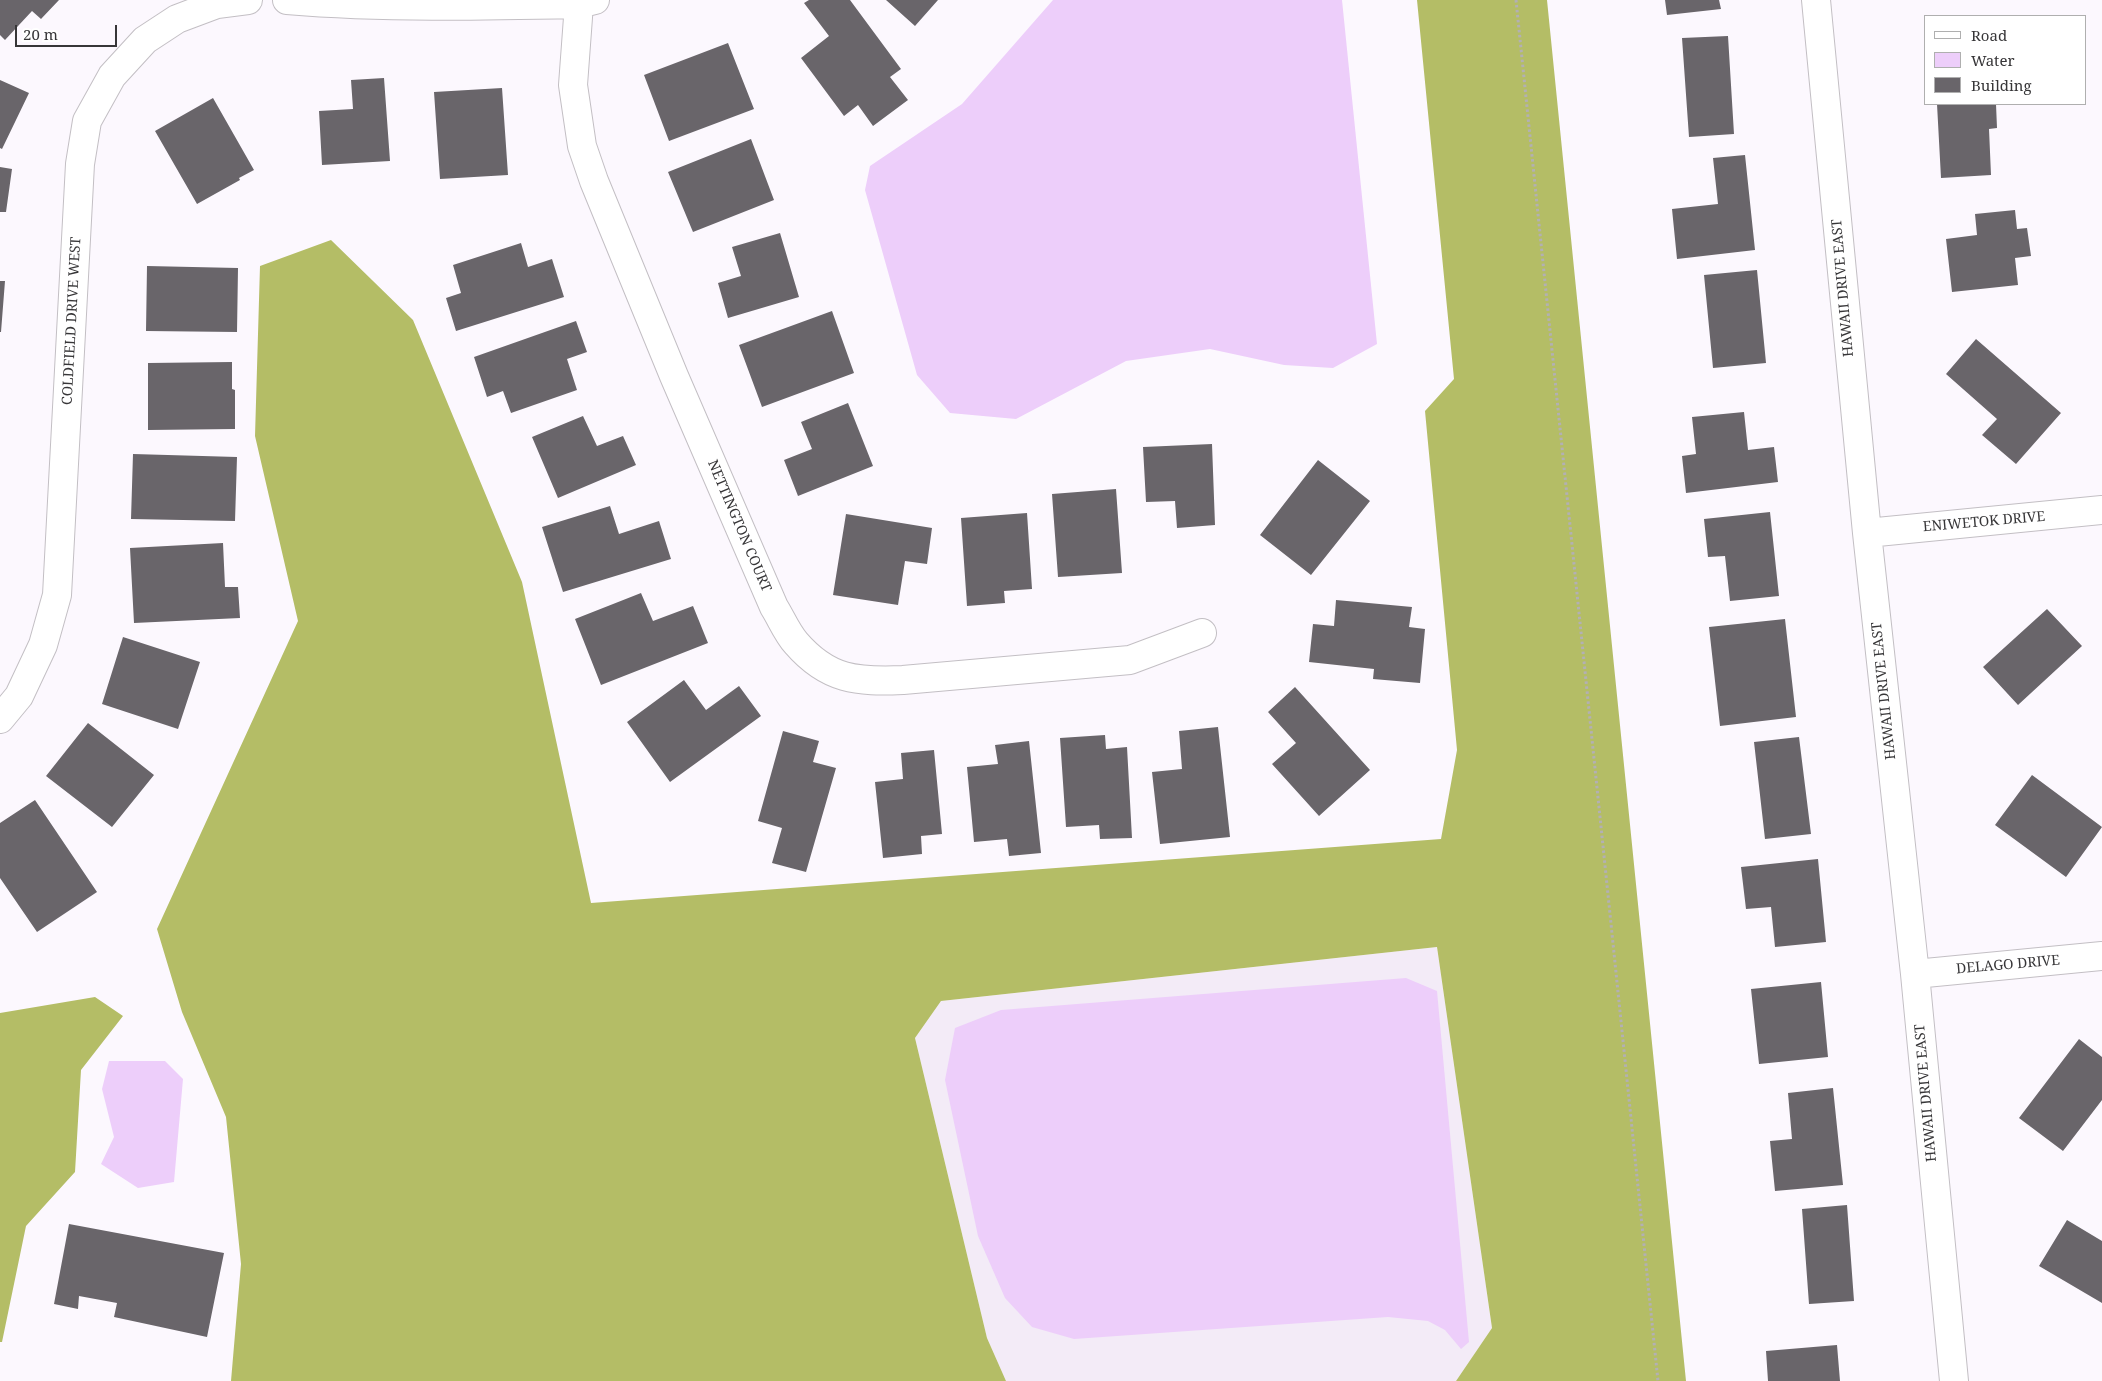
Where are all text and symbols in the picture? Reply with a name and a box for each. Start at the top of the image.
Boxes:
scale bar [18,15,120,47]
legend [1924,15,2087,105]
text: 20 m [23,24,58,44]
text: Road [1971,25,2007,45]
text: Water [1971,50,2014,70]
text: Building [1971,75,2032,95]
street label: HAWAII DRIVE EAST [1829,218,1857,358]
street label: COLDFIELD DRIVE WEST [59,237,85,405]
street label: NETTINGTON COURT [704,458,774,594]
street label: ENIWETOK DRIVE [1922,508,2046,536]
street label: HAWAII DRIVE EAST [1868,621,1900,761]
street label: DELAGO DRIVE [1956,952,2060,978]
street label: HAWAII DRIVE EAST [1912,1023,1940,1163]

